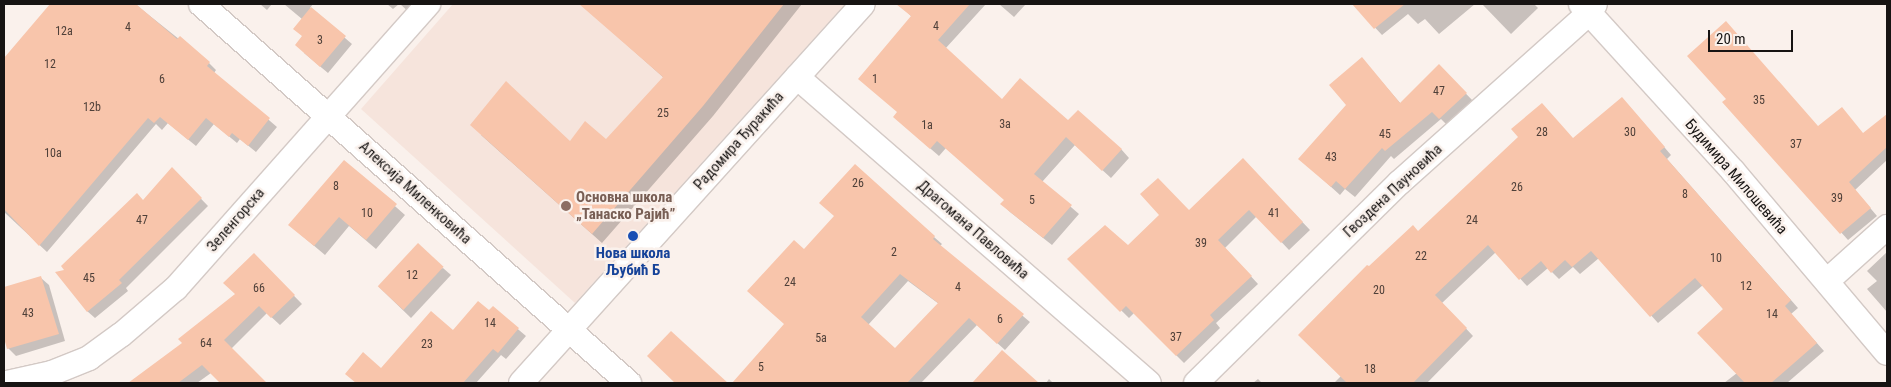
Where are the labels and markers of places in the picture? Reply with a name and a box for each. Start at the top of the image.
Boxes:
place label: Основна школа „Танаско Рајић” [576,188,675,223]
marker: Основна школа „Танаско Рајић” [560,200,572,212]
marker: Нова школа Љубић Б [627,230,639,242]
place label: Нова школа Љубић Б [596,244,670,279]

